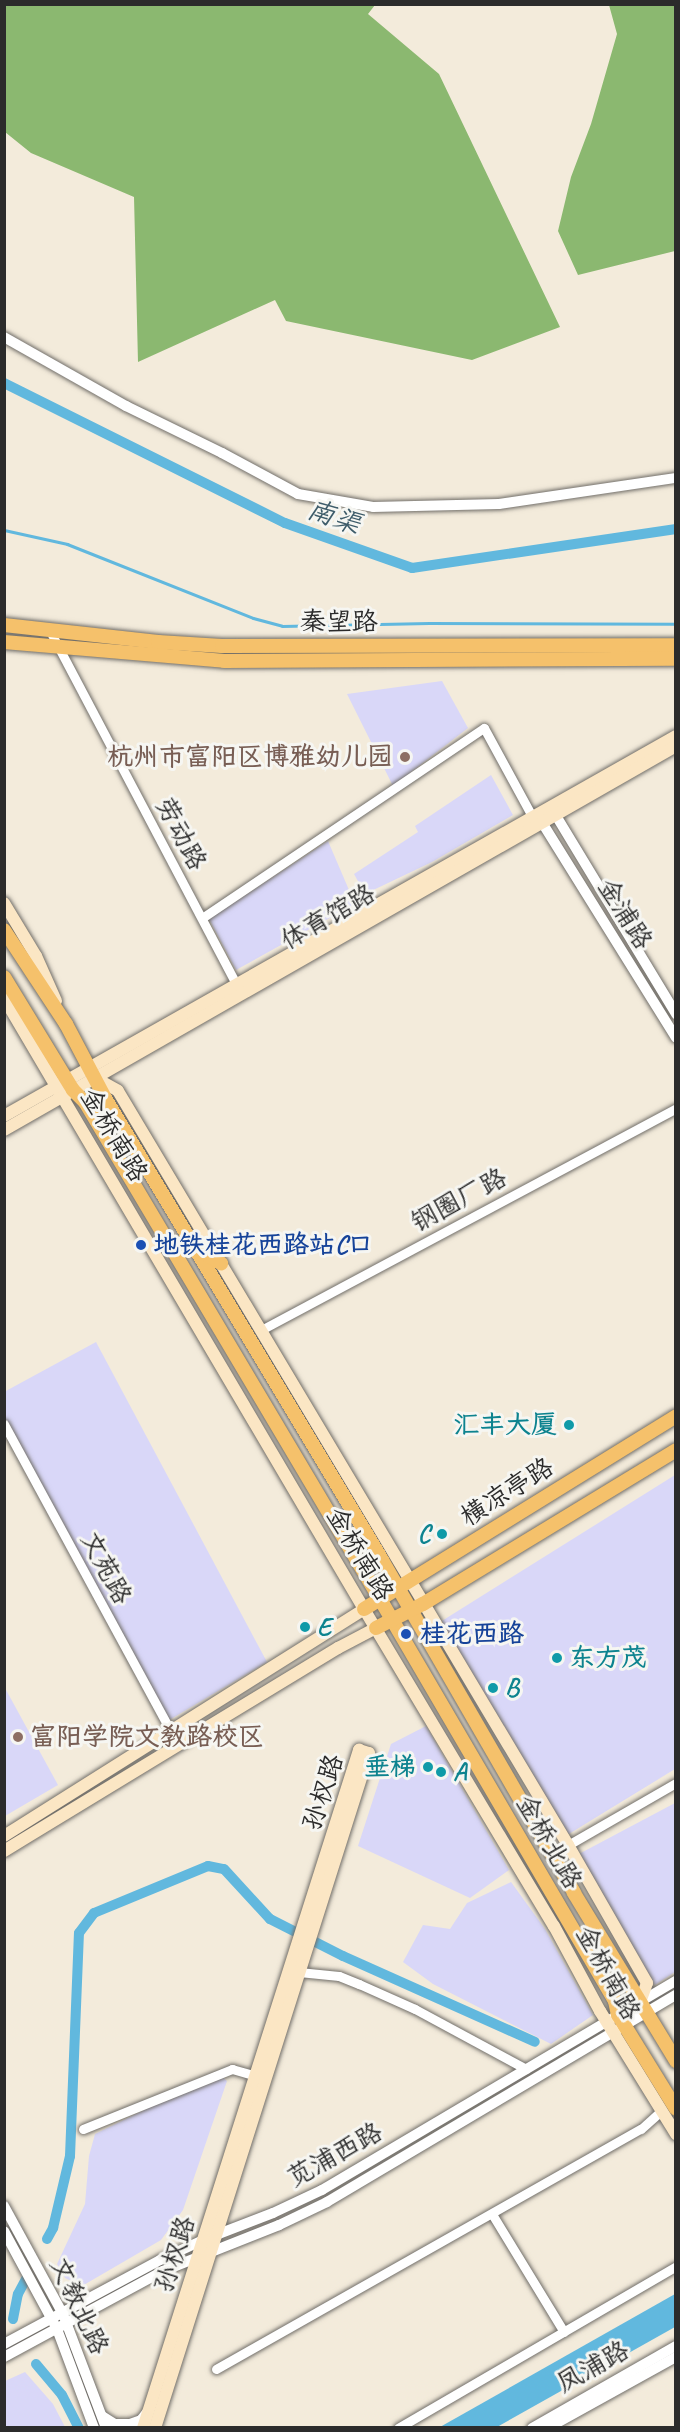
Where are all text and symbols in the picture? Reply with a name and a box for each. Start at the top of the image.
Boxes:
water label: 南渠 [303,493,365,541]
street label: 秦望路 [300,606,378,638]
place label: 杭州市富阳区博雅幼儿园 [107,741,393,773]
marker: 杭州市富阳区博雅幼儿园 [398,750,412,764]
street label: 劳动路 [149,792,213,876]
street label: 金浦路 [591,873,659,955]
street label: 体育馆路 [275,877,381,957]
street label: 金桥南路 [74,1082,154,1188]
street label: 钢圈厂路 [406,1162,512,1238]
place label: 地铁桂花西路站C口 [153,1229,373,1261]
marker: 地铁桂花西路站C口 [134,1238,148,1252]
place label: 汇丰大厦 [453,1409,557,1441]
marker: 汇丰大厦 [562,1418,576,1432]
street label: 横凉亭路 [455,1451,559,1533]
street label: 金桥南路 [320,1501,400,1607]
place label: C [418,1518,430,1550]
street label: 文苑路 [74,1526,138,1610]
marker: C [435,1527,449,1541]
place label: E [317,1611,331,1643]
place label: 桂花西路 [420,1618,524,1650]
marker: E [298,1620,312,1634]
marker: 桂花西路 [397,1625,415,1643]
place label: 东方茂 [569,1642,647,1674]
marker: 东方茂 [550,1651,564,1665]
place label: B [505,1672,519,1704]
marker: B [486,1681,500,1695]
place label: 富阳学院文教路校区 [30,1721,264,1753]
marker: 富阳学院文教路校区 [11,1730,25,1744]
street label: 孙权路 [296,1750,350,1834]
place label: 垂梯 [364,1751,416,1783]
place label: A [453,1756,466,1788]
marker: 垂梯 [421,1760,435,1774]
marker: A [434,1765,448,1779]
street label: 金桥北路 [509,1789,589,1895]
street label: 金桥南路 [569,1920,647,2026]
street label: 苋浦西路 [282,2116,388,2194]
street label: 孙权路 [148,2212,202,2296]
street label: 文教北路 [43,2252,115,2360]
street label: 凤浦路 [551,2334,635,2400]

